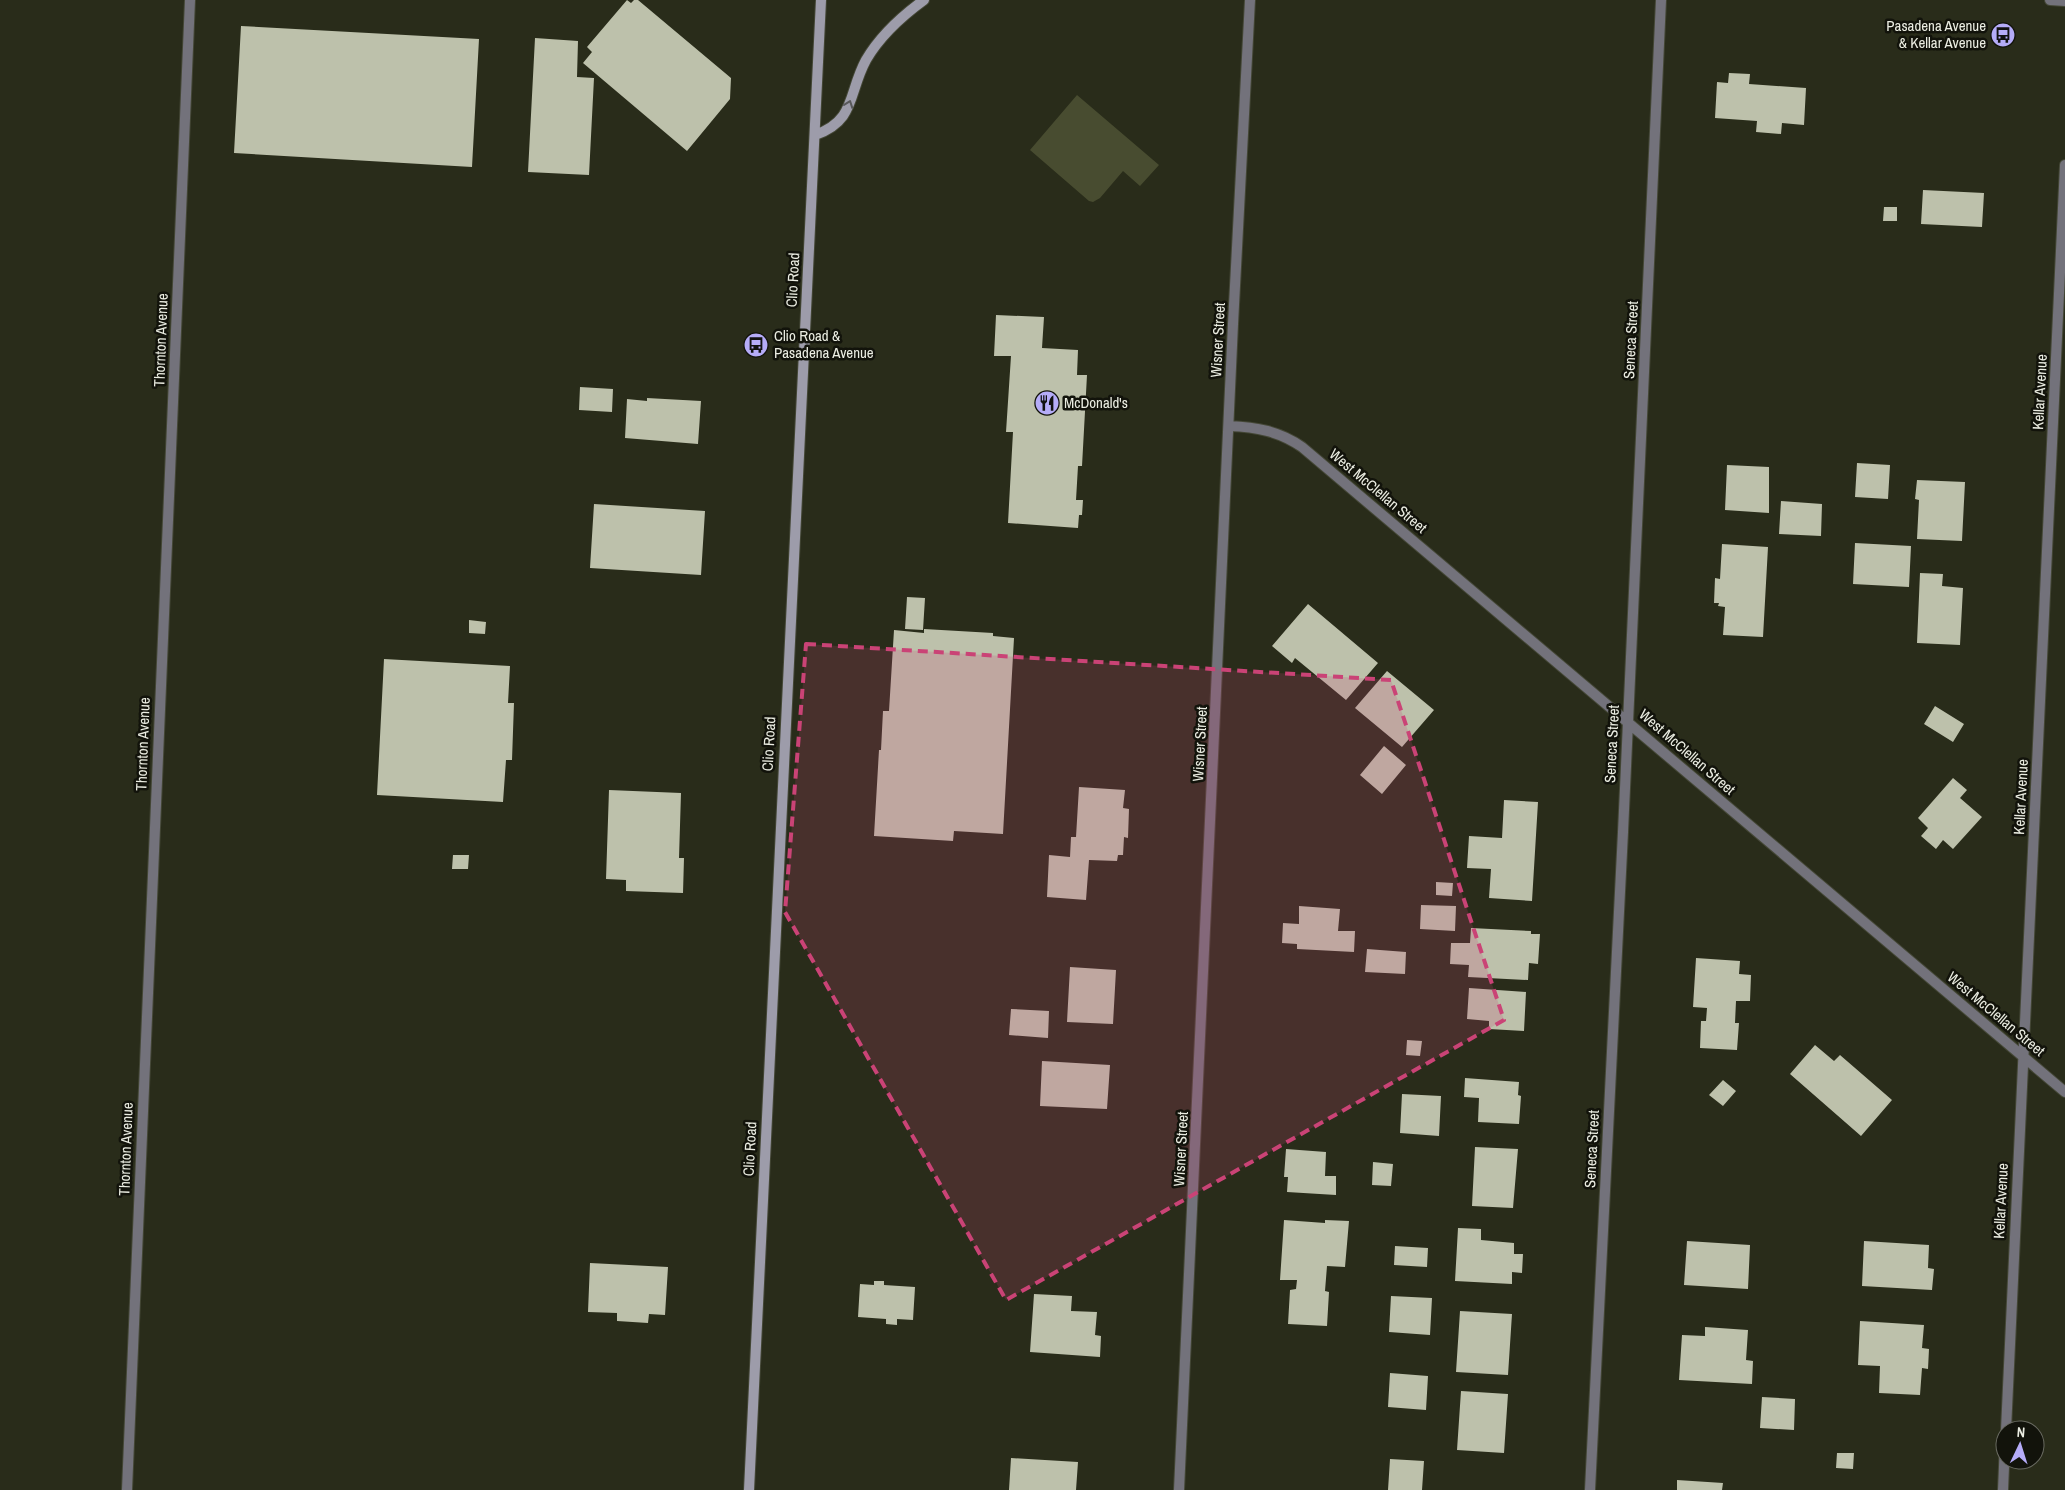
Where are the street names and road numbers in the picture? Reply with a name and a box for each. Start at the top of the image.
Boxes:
street label: Clio Road [781,252,804,308]
street label: Thornton Avenue [148,293,173,387]
street label: Seneca Street [1618,300,1643,379]
street label: Wisner Street [1205,301,1230,378]
street label: Kellar Avenue [2027,353,2052,430]
street label: West McClellan Street [1325,444,1432,538]
street label: Thornton Avenue [130,697,155,791]
street label: Seneca Street [1599,704,1624,783]
street label: West McClellan Street [1635,704,1740,800]
street label: Wisner Street [1187,705,1212,782]
street label: Clio Road [757,716,780,772]
street label: Kellar Avenue [2008,758,2033,835]
street label: West McClellan Street [1943,967,2050,1061]
street label: Thornton Avenue [113,1102,138,1196]
street label: Seneca Street [1579,1109,1604,1188]
street label: Wisner Street [1168,1110,1193,1187]
street label: Clio Road [738,1121,761,1177]
street label: Kellar Avenue [1988,1162,2013,1239]

